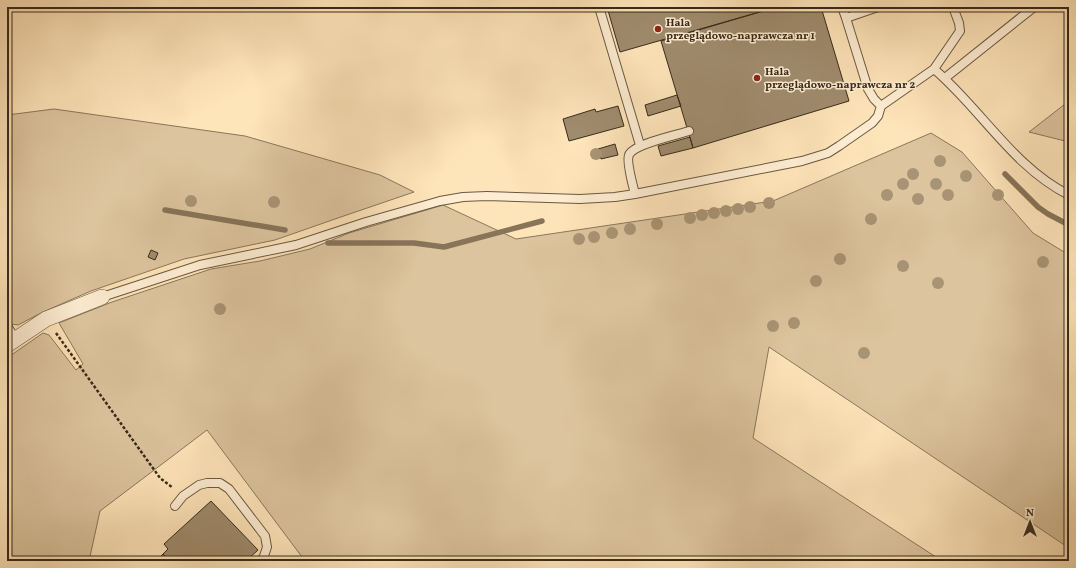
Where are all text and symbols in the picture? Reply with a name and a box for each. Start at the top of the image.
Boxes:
place label: Hala przeglądowo-naprawcza nr 1 [666,16,815,44]
marker: Hala przeglądowo-naprawcza nr 1 [653,24,663,34]
place label: Hala przeglądowo-naprawcza nr 2 [765,65,915,93]
marker: Hala przeglądowo-naprawcza nr 2 [752,73,762,83]
north arrow [1010,502,1050,542]
text: N [1026,506,1034,521]

